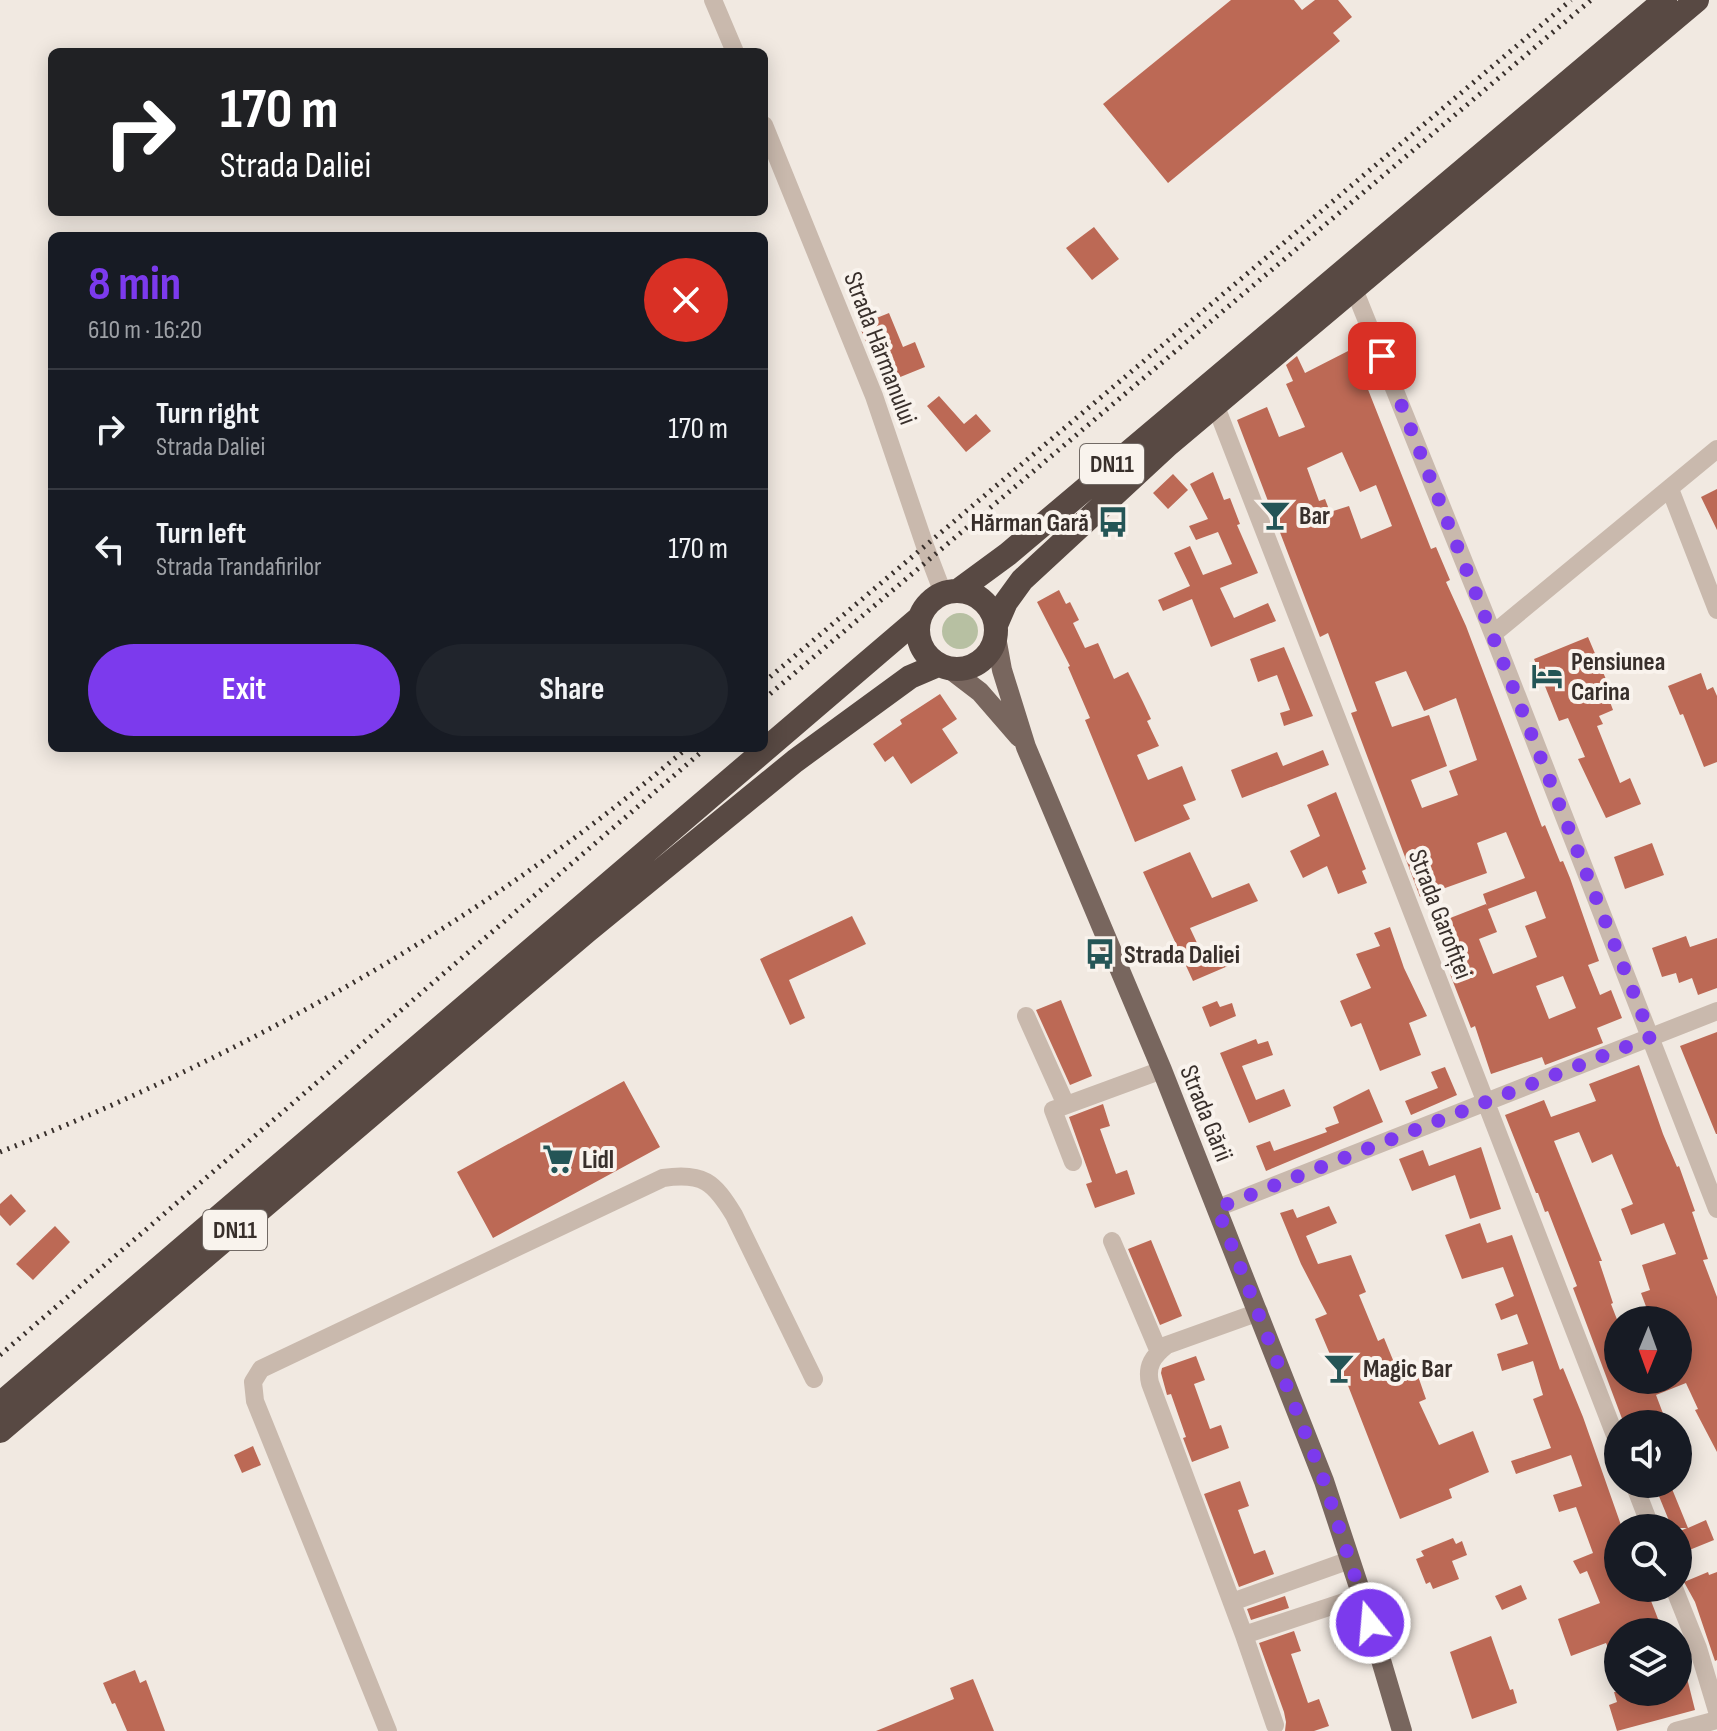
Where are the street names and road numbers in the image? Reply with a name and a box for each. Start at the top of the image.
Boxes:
street label: Strada Hărmanului [836,268,923,429]
road number: DN11 [1080,444,1144,484]
street label: Strada Garofiței [1401,845,1478,984]
street label: Strada Gării [1172,1061,1239,1166]
road number: DN11 [203,1210,267,1250]

